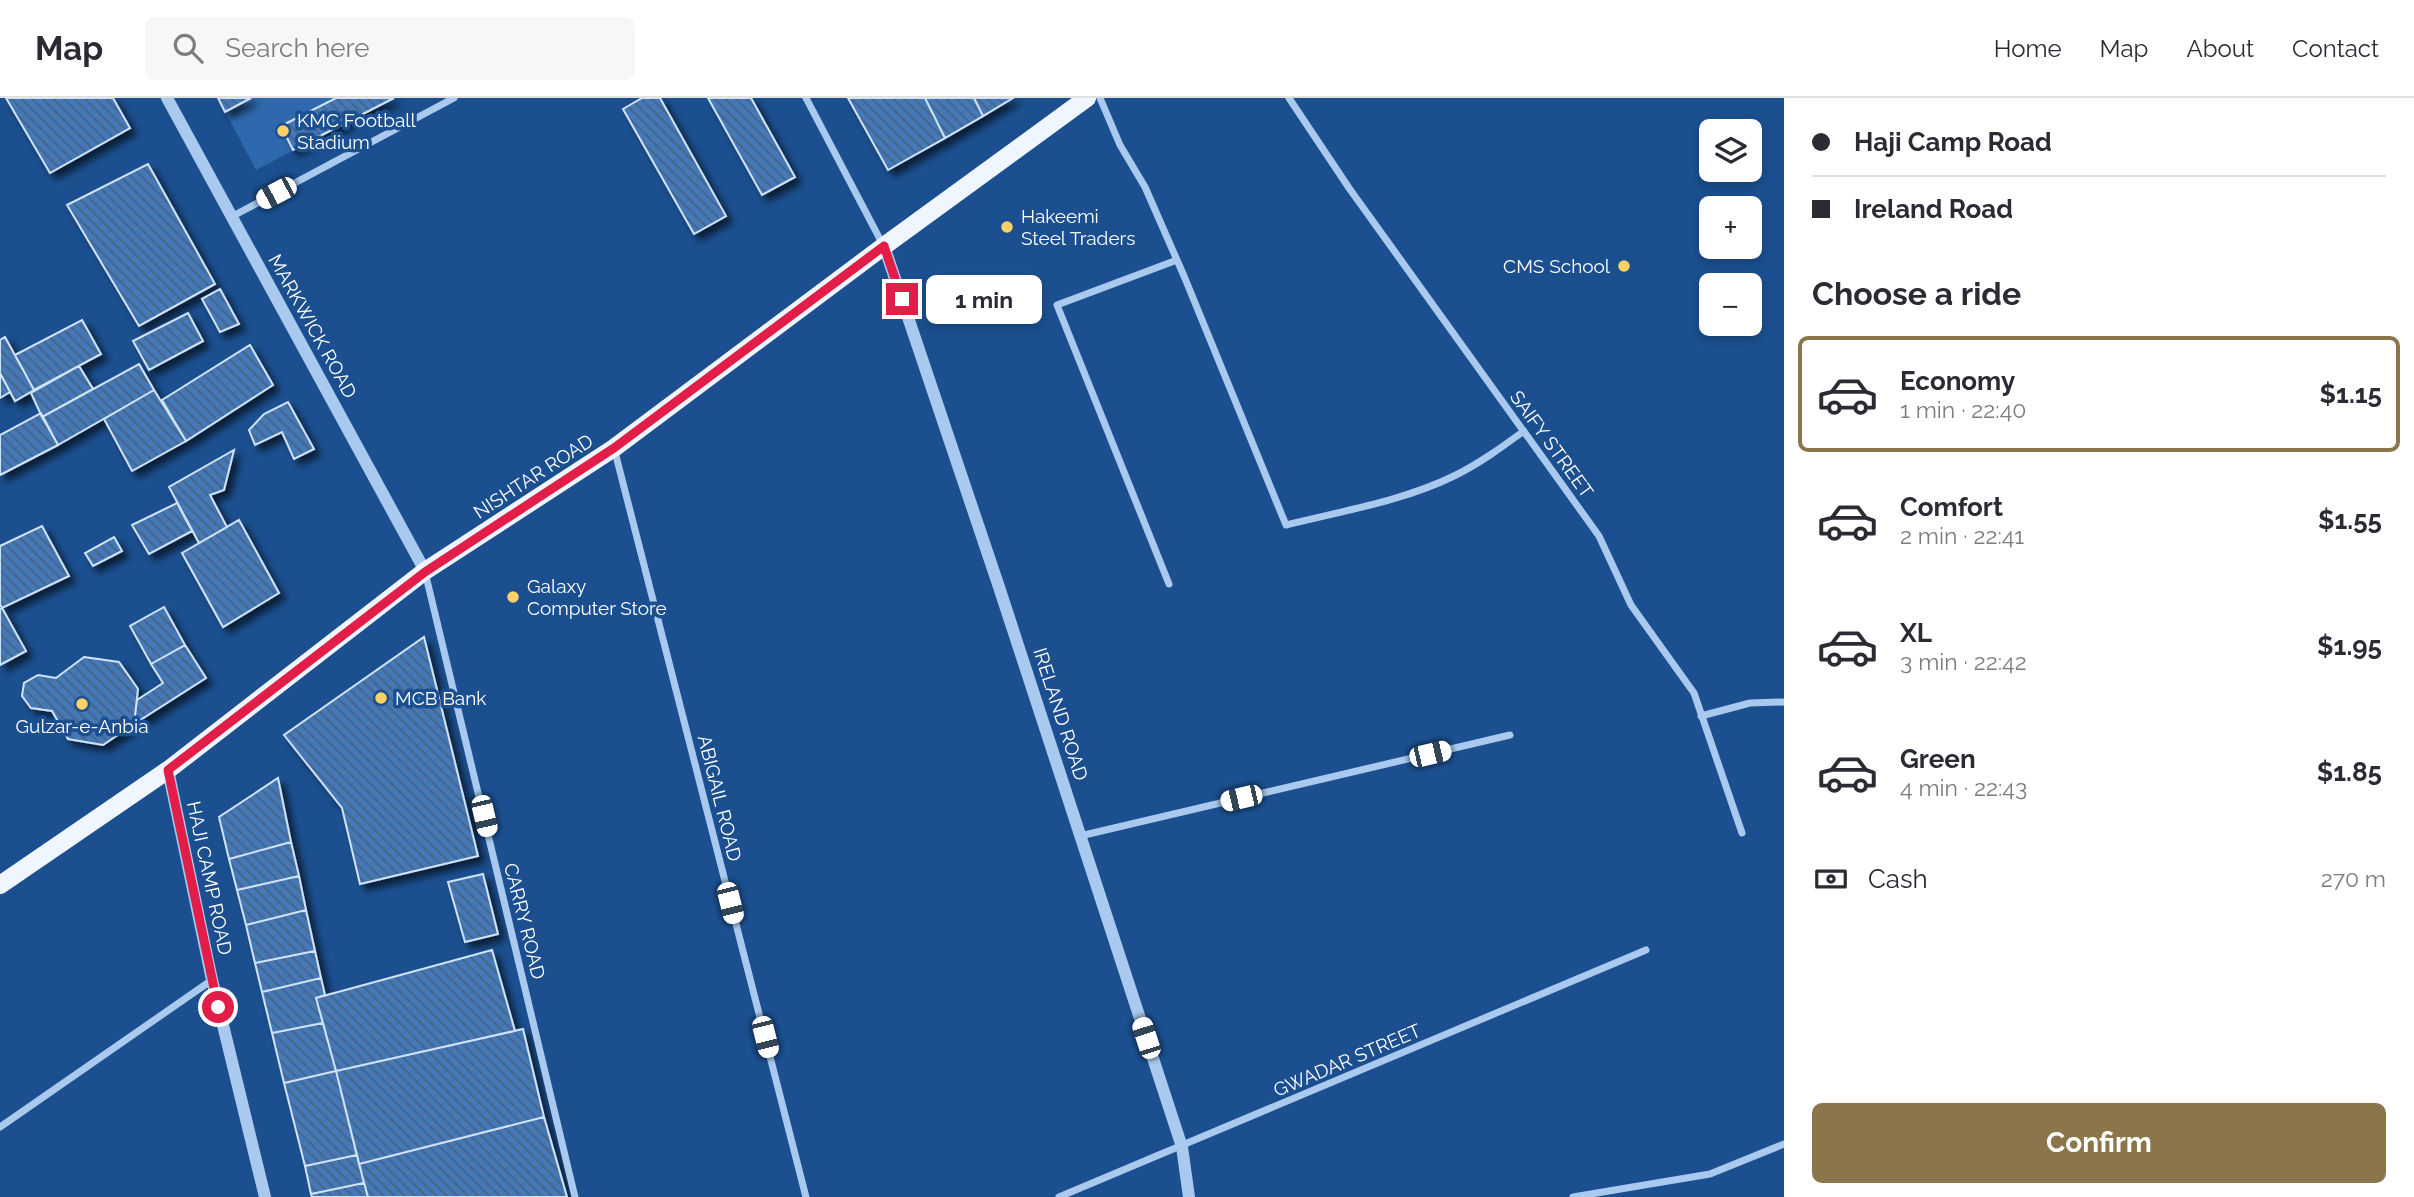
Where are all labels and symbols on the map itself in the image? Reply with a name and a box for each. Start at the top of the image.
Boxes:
place label: KMC Football Stadium [297,109,416,153]
marker: KMC Football Stadium [275,123,291,139]
car [253,174,300,212]
place label: Hakeemi Steel Traders [1021,205,1135,249]
marker: Hakeemi Steel Traders [999,219,1015,235]
street label: MARKWICK ROAD [264,250,362,402]
place label: CMS School [1503,255,1611,277]
marker: CMS School [1616,258,1632,274]
callout: 1 min [926,274,1042,324]
route end [886,283,918,315]
street label: SAIFY STREET [1506,386,1598,502]
street label: NISHTAR ROAD [469,429,597,523]
place label: Galaxy Computer Store [527,575,667,619]
marker: Galaxy Computer Store [505,589,521,605]
street label: IRELAND ROAD [1029,645,1093,783]
place label: MCB Bank [395,687,486,709]
marker: MCB Bank [373,690,389,706]
marker: Gulzar-e-Anbia [74,696,90,712]
place label: Gulzar-e-Anbia [16,715,148,737]
street label: ABIGAIL ROAD [694,733,746,863]
car [1408,739,1453,769]
car [1219,783,1264,813]
car [470,793,499,839]
street label: HAJI CAMP ROAD [183,799,237,957]
street label: CARRY ROAD [500,861,550,981]
car [715,880,746,926]
route start [202,991,234,1023]
car [750,1014,781,1060]
car [1130,1015,1163,1061]
street label: GWADAR STREET [1270,1019,1424,1101]

